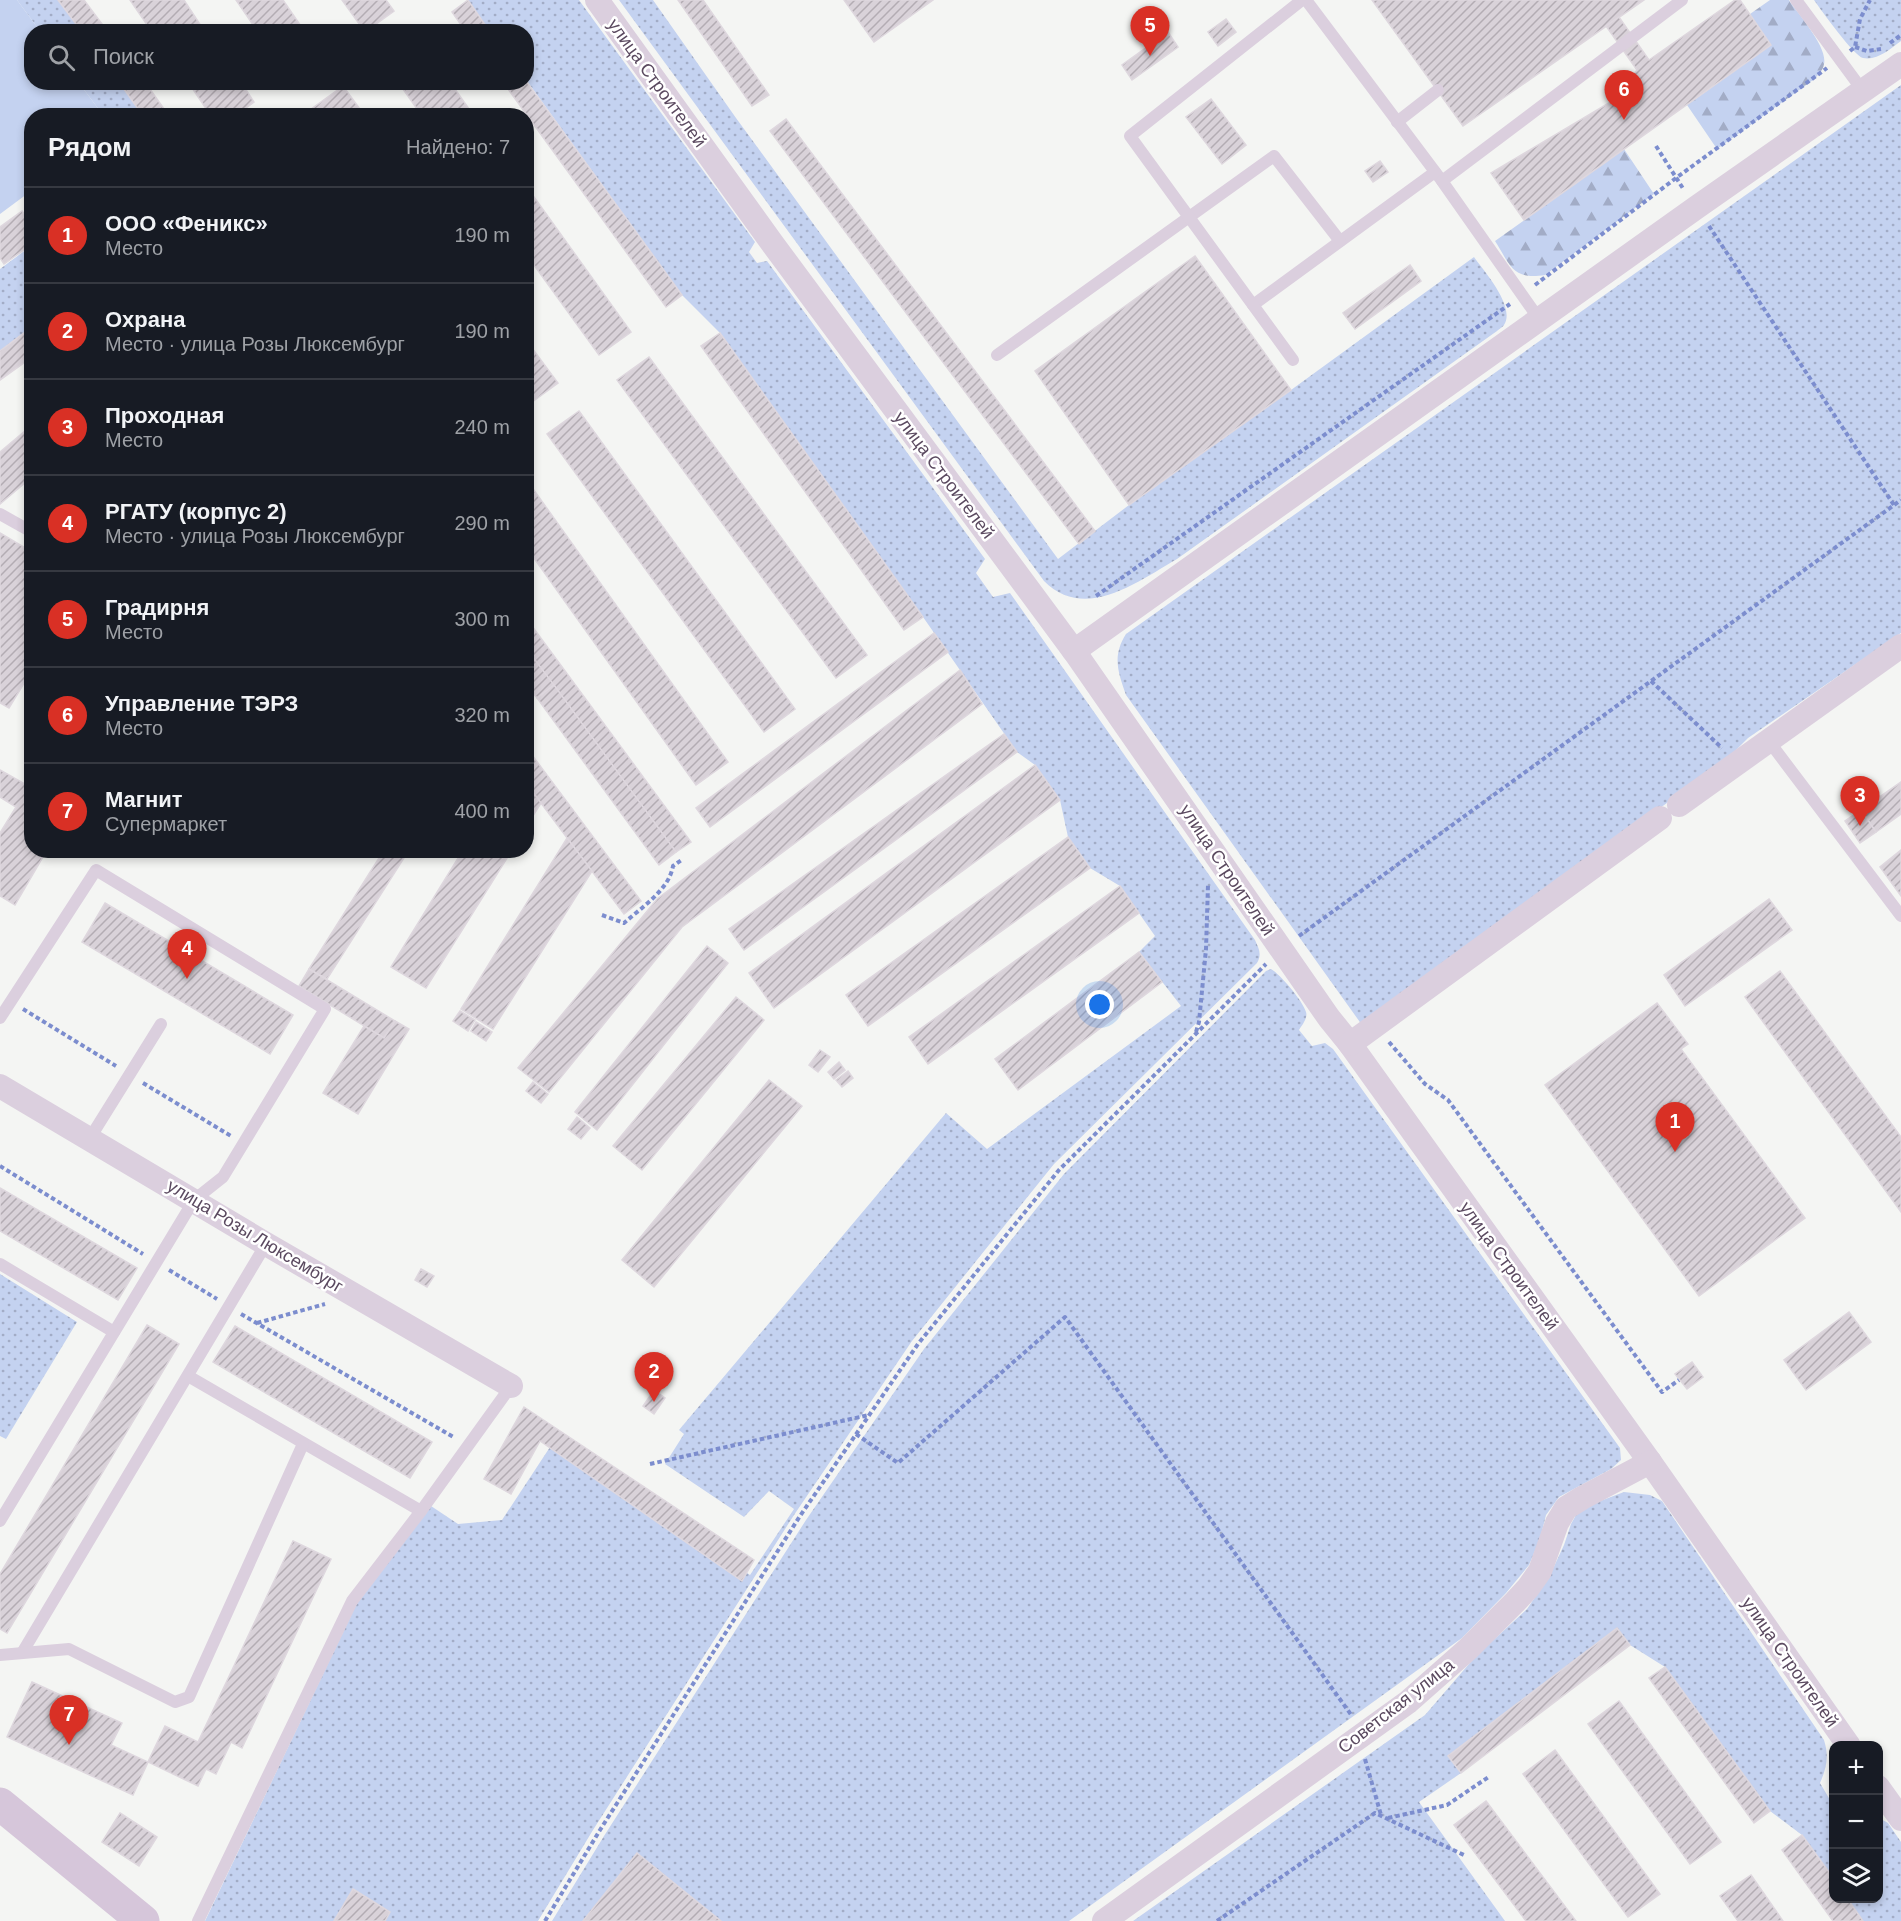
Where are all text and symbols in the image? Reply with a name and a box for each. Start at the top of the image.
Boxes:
pin: 5 [1130,7,1170,56]
street label: улица Строителей [604,15,710,151]
search box [24,24,534,90]
icon: search [45,41,78,74]
text: Поиск [93,44,154,69]
pin: 6 [1604,70,1644,120]
text: Рядом [48,132,131,162]
text: Найдено: 7 [406,136,510,158]
text: ООО «Феникс» [105,211,268,236]
text: 1 [62,224,73,246]
text: 190 m [454,224,510,246]
text: Место [105,237,163,259]
text: Охрана [105,307,186,332]
text: 2 [62,320,73,342]
text: 190 m [454,320,510,342]
text: Место · улица Розы Люксембург [105,333,405,355]
text: Проходная [105,403,224,428]
street label: улица Строителей [890,408,998,542]
text: 3 [62,416,73,438]
text: 240 m [454,416,510,438]
text: Место [105,429,163,451]
text: РГАТУ (корпус 2) [105,499,287,524]
text: 4 [62,512,73,534]
text: 290 m [454,512,510,534]
text: Место · улица Розы Люксембург [105,525,405,547]
text: Градирня [105,595,209,620]
text: 5 [62,608,73,630]
text: 300 m [454,608,510,630]
text: Место [105,621,163,643]
text: Управление ТЭРЗ [105,691,298,716]
text: 6 [62,704,73,726]
text: 320 m [454,704,510,726]
text: Место [105,717,163,739]
pin: 3 [1840,776,1880,826]
text: Магнит [105,787,183,812]
text: 7 [62,800,73,822]
text: 400 m [454,800,510,822]
street label: улица Строителей [1176,801,1278,939]
text: Супермаркет [105,813,227,835]
pin: 4 [168,930,207,979]
your location [1085,990,1114,1019]
pin: 1 [1656,1102,1694,1152]
street label: улица Розы Люксембург [163,1176,347,1297]
street label: улица Строителей [1456,1198,1562,1334]
pin: 2 [634,1352,674,1402]
street label: улица Строителей [1738,1593,1842,1731]
street label: Советская улица [1334,1654,1459,1757]
pin: 7 [50,1696,88,1745]
map controls [1829,1741,1883,1903]
button: + [1829,1741,1883,1795]
button: − [1829,1795,1883,1849]
button: layers [1829,1849,1883,1903]

